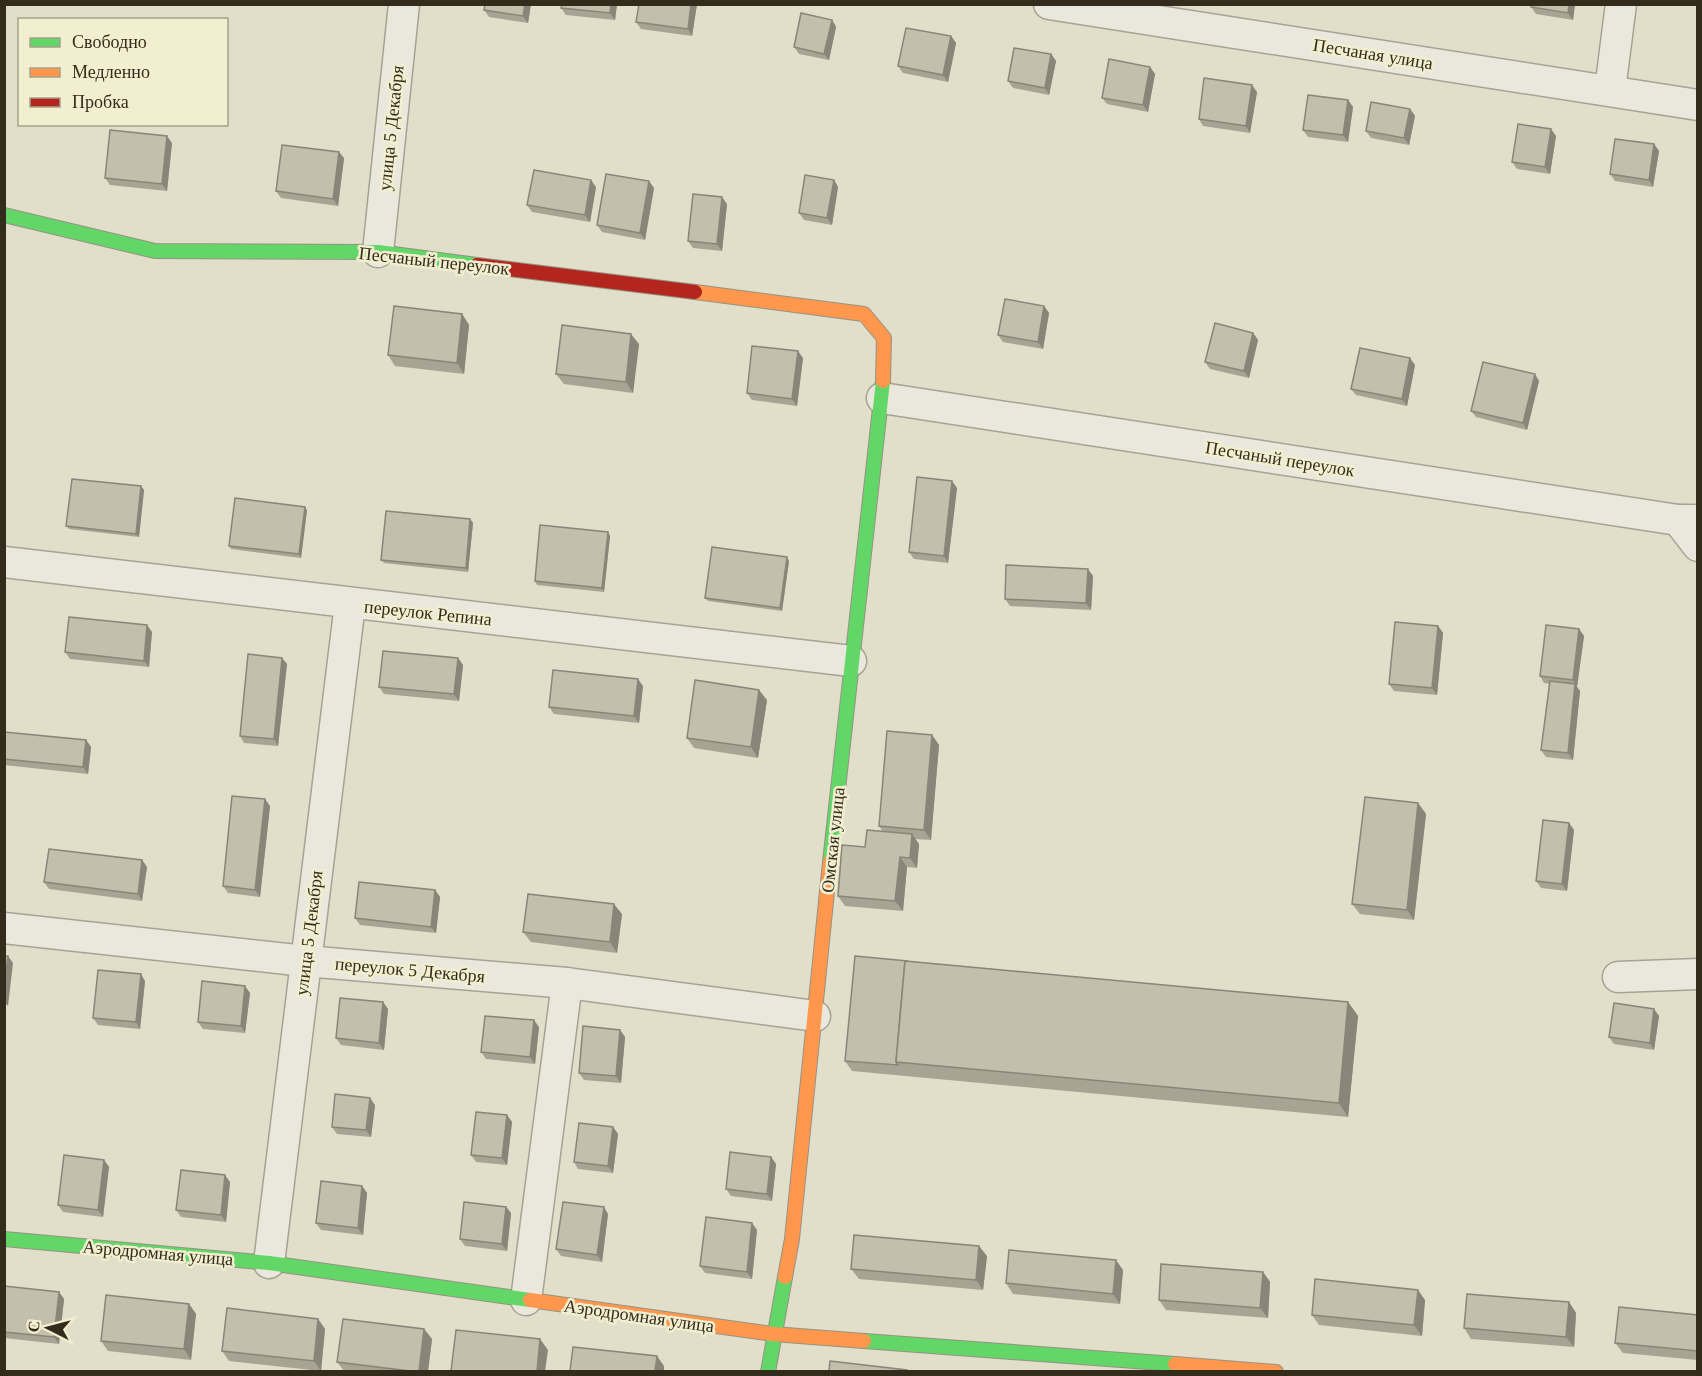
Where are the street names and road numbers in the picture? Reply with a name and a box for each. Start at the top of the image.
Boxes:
street label: Песчаная улица [1312,35,1434,73]
street label: улица 5 Декабря [374,64,408,192]
street label: Песчаный переулок [358,243,510,279]
street label: Песчаный переулок [1204,437,1356,481]
street label: переулок Репина [363,596,493,630]
street label: Омская улица [818,786,848,894]
street label: улица 5 Декабря [291,869,327,997]
street label: переулок 5 Декабря [334,953,486,987]
street label: Аэродромная улица [82,1236,234,1270]
street label: Аэродромная улица [563,1296,715,1336]

